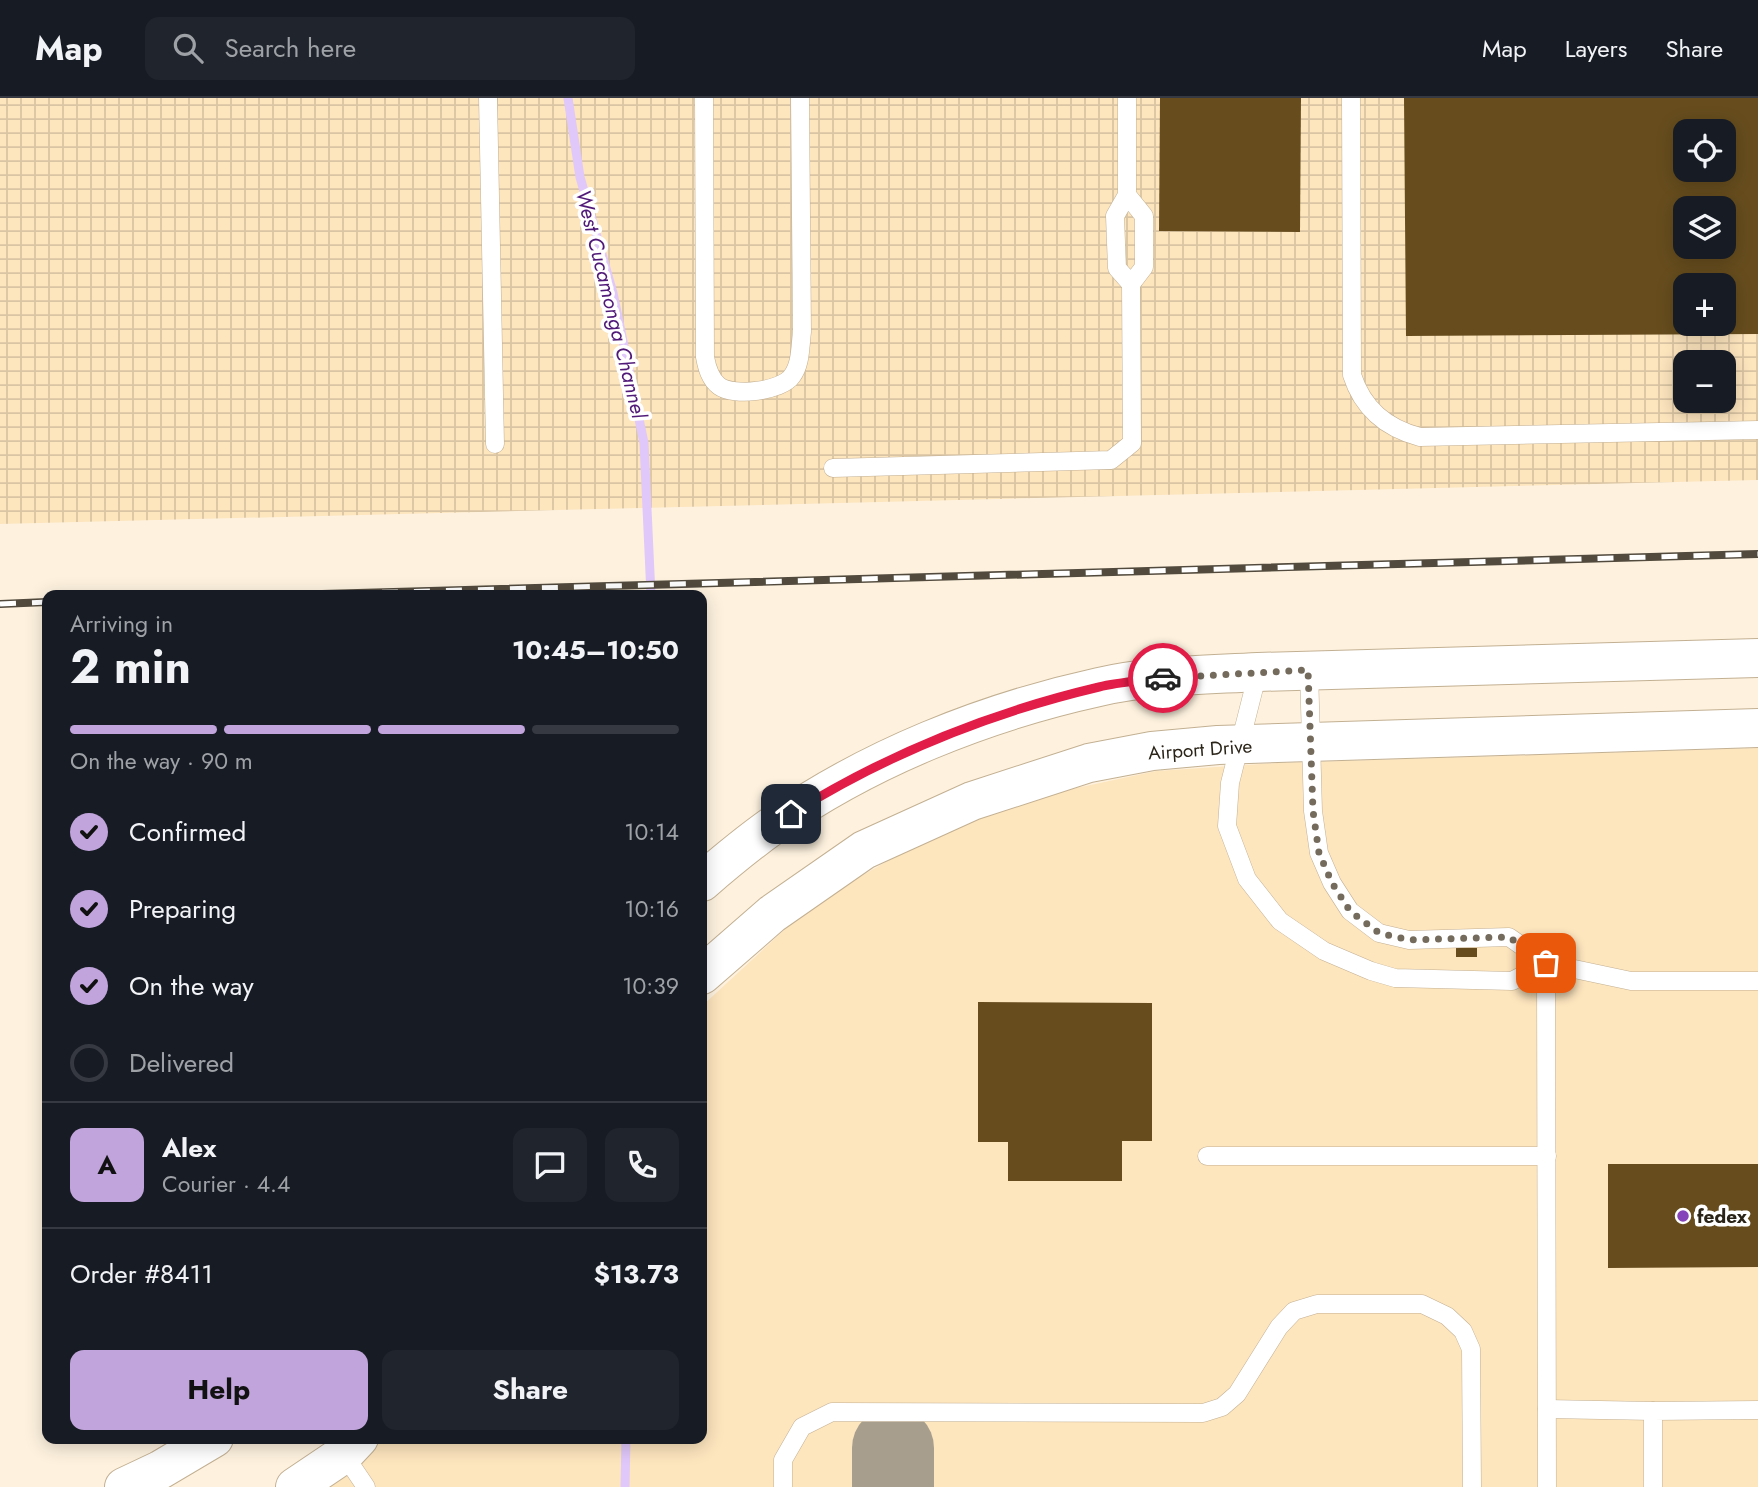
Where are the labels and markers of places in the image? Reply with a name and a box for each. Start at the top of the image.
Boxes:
pin [761,784,821,844]
pin [1516,933,1576,993]
place label: fedex [1697,1203,1748,1230]
marker: fedex [1675,1208,1691,1224]

